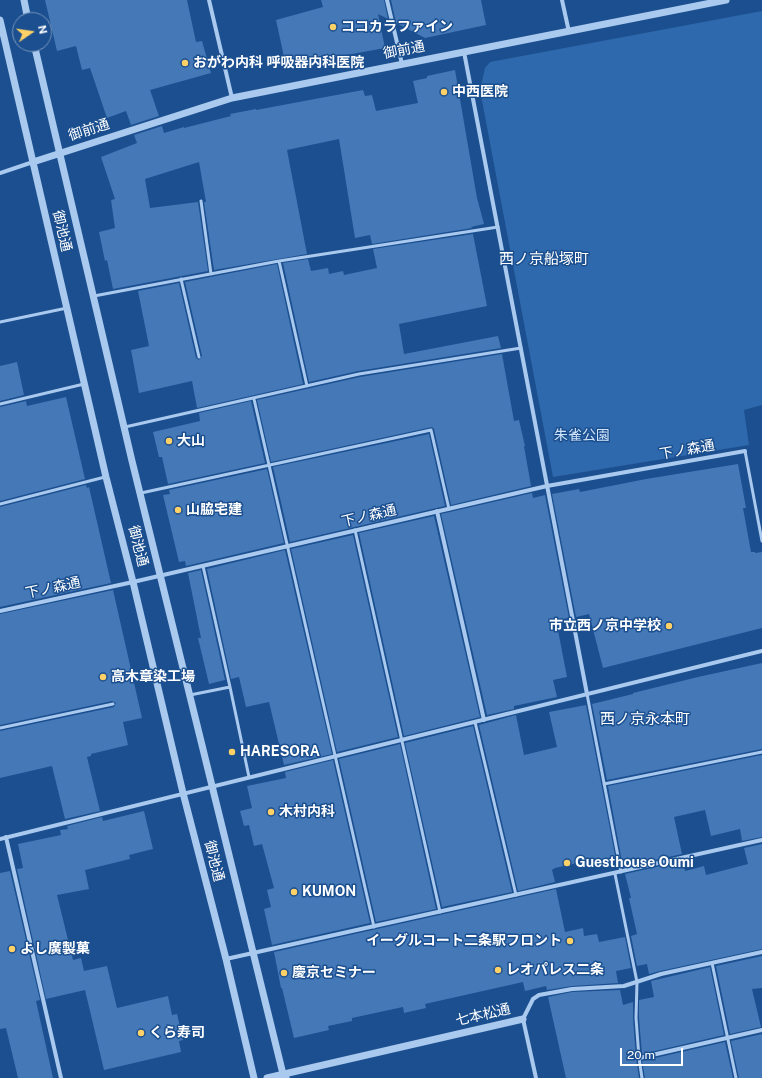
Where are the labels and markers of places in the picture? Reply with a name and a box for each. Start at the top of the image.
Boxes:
place label: ココカラファイン [341,19,453,35]
marker: ココカラファイン [328,22,338,32]
place label: おがわ内科 呼吸器内科医院 [193,55,364,71]
marker: おがわ内科 呼吸器内科医院 [180,58,190,68]
place label: 中西医院 [452,84,508,100]
marker: 中西医院 [439,87,449,97]
place label: 大山 [177,433,205,449]
marker: 大山 [164,436,174,446]
place label: 山脇宅建 [186,502,242,518]
marker: 山脇宅建 [173,505,183,515]
place label: 市立西ノ京中学校 [549,618,661,634]
marker: 市立西ノ京中学校 [664,621,674,631]
place label: 高木章染工場 [111,669,195,685]
marker: 高木章染工場 [98,672,108,682]
place label: HARESORA [240,744,320,760]
marker: HARESORA [227,747,237,757]
place label: 木村内科 [279,804,335,820]
marker: 木村内科 [266,807,276,817]
place label: Guesthouse Oumi [575,855,694,871]
marker: Guesthouse Oumi [562,858,572,868]
place label: KUMON [302,884,356,900]
marker: KUMON [289,887,299,897]
place label: イーグルコート二条駅フロント [366,933,562,949]
marker: イーグルコート二条駅フロント [565,936,575,946]
place label: よし廣製菓 [20,941,90,957]
marker: よし廣製菓 [7,944,17,954]
place label: レオパレス二条 [506,962,604,978]
place label: 慶京セミナー [292,965,376,981]
marker: レオパレス二条 [493,965,503,975]
marker: 慶京セミナー [279,968,289,978]
place label: くら寿司 [149,1025,205,1041]
marker: くら寿司 [136,1028,146,1038]

